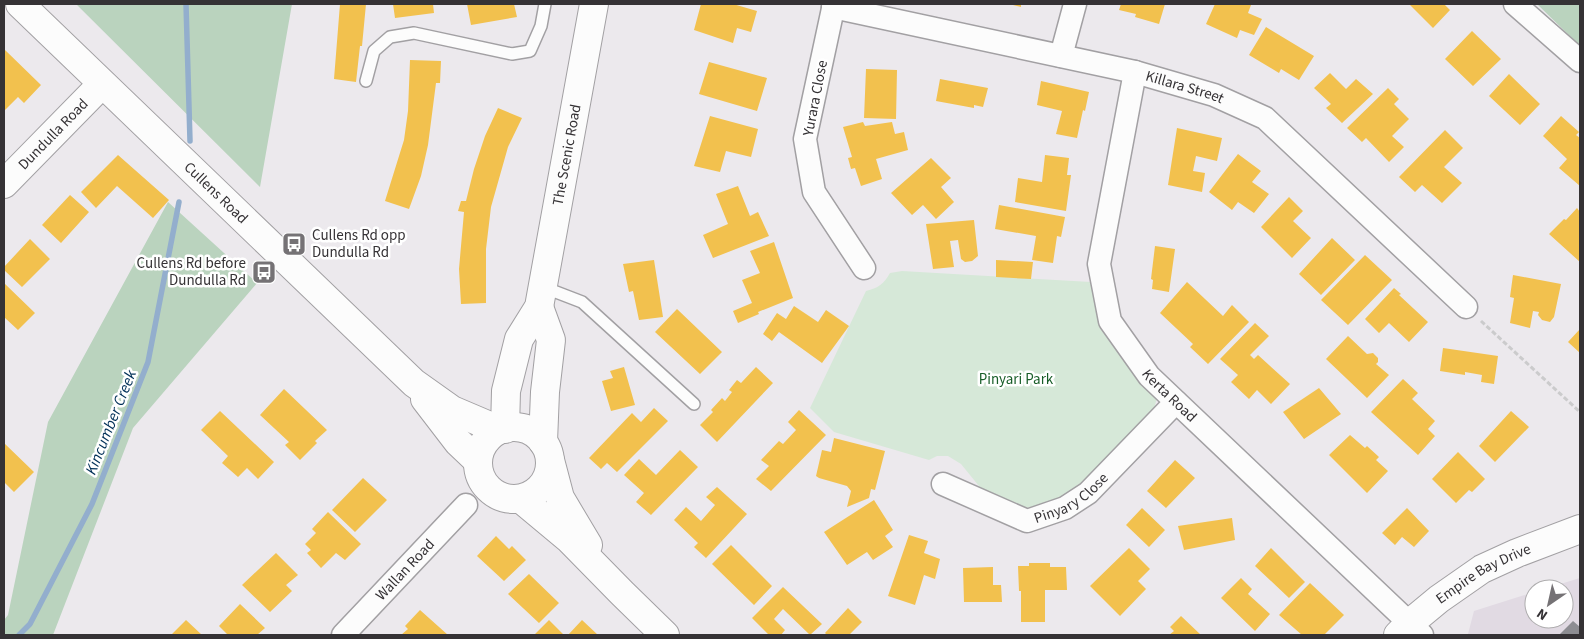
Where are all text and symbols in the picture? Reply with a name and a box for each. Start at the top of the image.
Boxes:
street label: Yurara Close [798,58,833,139]
street label: Killara Street [1143,66,1227,109]
street label: Dundulla Road [13,94,93,175]
street label: The Scenic Road [548,103,587,207]
street label: Cullens Road [179,157,252,229]
place label: Cullens Rd opp Dundulla Rd [312,225,406,263]
bus stop icon: Cullens Rd opp Dundulla Rd [281,231,307,257]
place label: Cullens Rd before Dundulla Rd [137,253,246,291]
bus stop icon: Cullens Rd before Dundulla Rd [251,259,277,285]
street label: Kerta Road [1136,365,1201,427]
water label: Kincumber Creek [80,366,142,478]
park label: Pinyari Park [979,369,1054,390]
street label: Pinyary Close [1031,468,1113,529]
street label: Wallan Road [371,535,440,605]
street label: Empire Bay Drive [1432,539,1534,609]
north arrow [1524,579,1574,629]
text: N [1533,603,1552,625]

